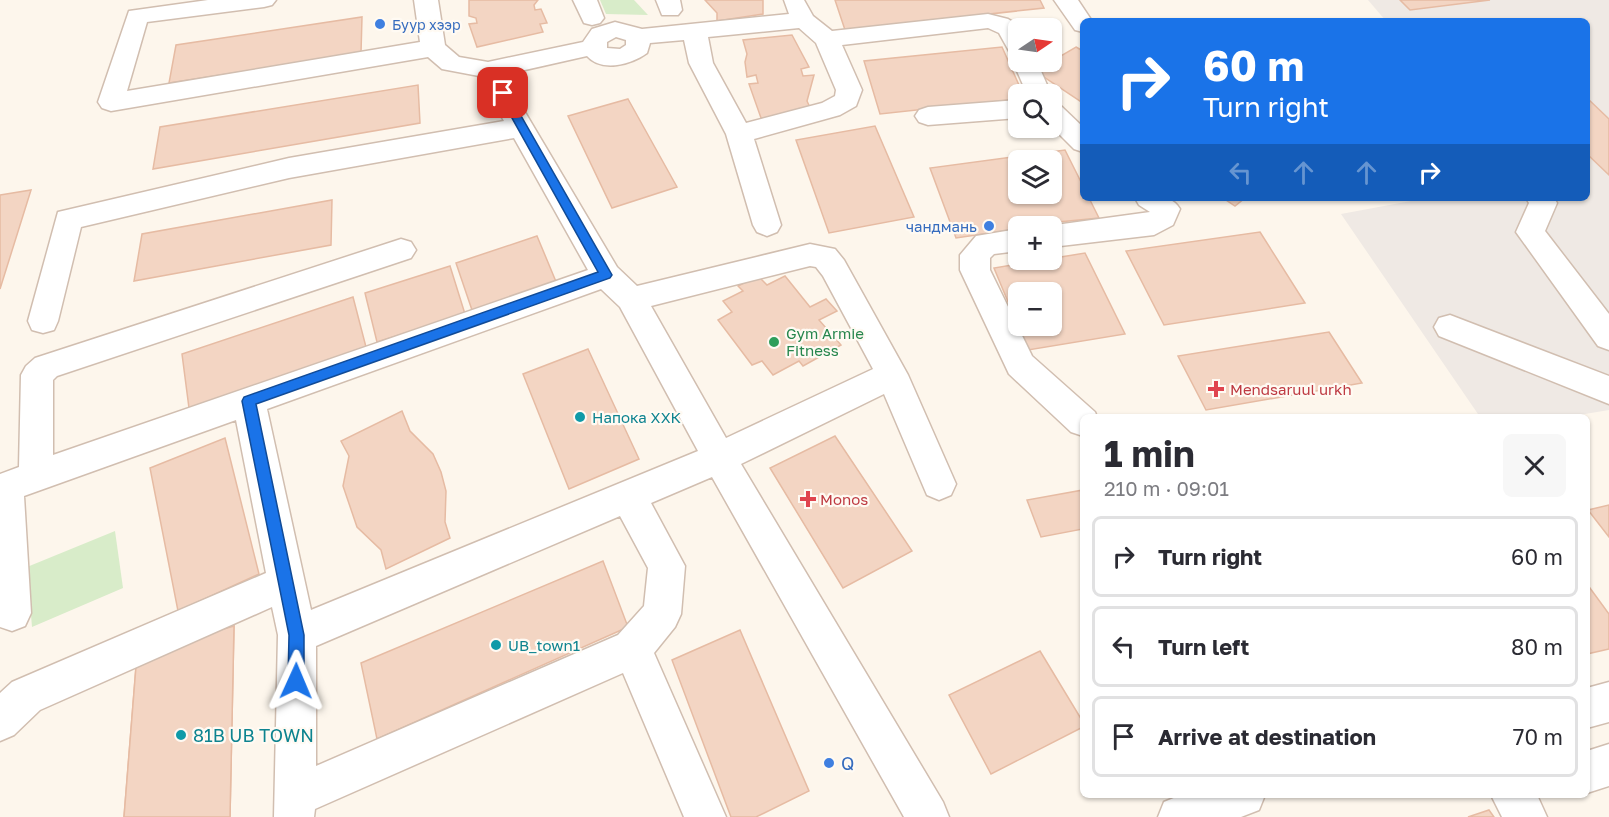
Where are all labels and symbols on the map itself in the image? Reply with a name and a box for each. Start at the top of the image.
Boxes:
place label: Буур хээр [392,16,461,33]
marker: Буур хээр [373,17,387,31]
north arrow [1008,18,1062,72]
pin [477,67,528,118]
place label: чандмань [906,217,977,235]
marker: чандмань [982,219,996,233]
place label: Gym Armie Fitness [786,324,864,359]
marker: Gym Armie Fitness [767,335,781,349]
marker: Mendsaruul urkh [1207,380,1225,398]
place label: Mendsaruul urkh [1230,380,1352,398]
place label: Напока ХХК [592,408,682,426]
marker: Напока ХХК [573,410,587,424]
place label: Monos [820,490,868,508]
marker: Monos [801,492,815,506]
place label: UB_town1 [508,636,580,654]
marker: UB_town1 [489,638,503,652]
position arrow [264,649,328,713]
place label: 81В UB TOWN [193,724,314,746]
marker: 81В UB TOWN [174,728,188,742]
place label: Q [841,752,854,774]
marker: Q [822,756,836,770]

